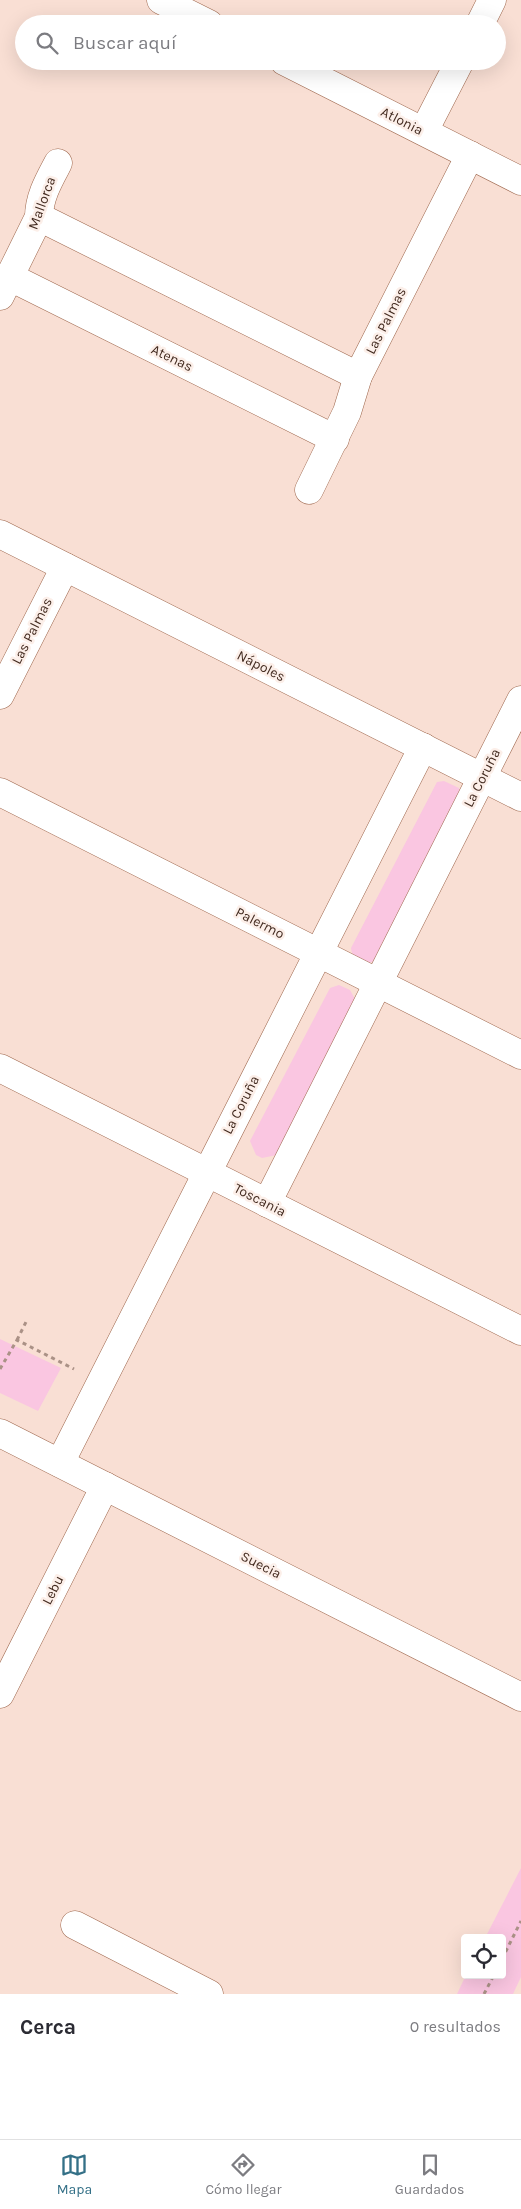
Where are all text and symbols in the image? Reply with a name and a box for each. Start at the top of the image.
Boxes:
search box [15,15,506,70]
icon: search [33,29,61,57]
text: Buscar aquí [73,32,177,54]
street label: Atlonia [378,103,426,139]
street label: Mallorca [25,174,59,232]
street label: Las Palmas [362,285,410,357]
street label: Atenas [148,341,196,375]
street label: Las Palmas [8,595,56,667]
street label: Nápoles [234,647,288,685]
street label: La Coruña [460,746,504,810]
street label: Palermo [233,904,287,942]
street label: La Coruña [219,1073,263,1137]
street label: Toscania [231,1180,289,1220]
street label: Suecia [238,1548,284,1582]
street label: Lebu [38,1573,68,1607]
map controls [461,1934,506,1979]
button: locate [461,1934,506,1979]
text: Cerca [20,2015,76,2039]
text: 0 resultados [410,2017,501,2036]
tab: Mapa [57,2151,92,2198]
tab: Cómo llegar [205,2151,281,2198]
tab: Guardados [395,2151,464,2198]

